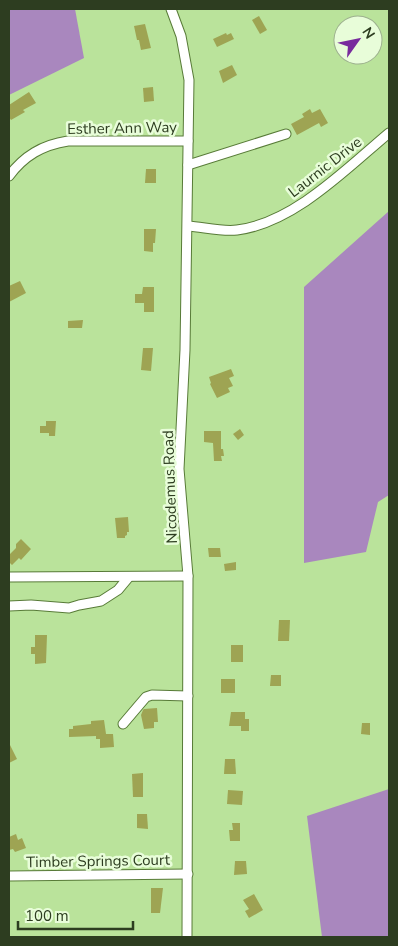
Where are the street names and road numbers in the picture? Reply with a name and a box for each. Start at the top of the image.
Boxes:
street label: Esther Ann Way [67,117,177,139]
street label: Laurnic Drive [284,132,366,202]
street label: Nicodemus Road [158,430,182,544]
street label: Timber Springs Court [26,850,171,872]

